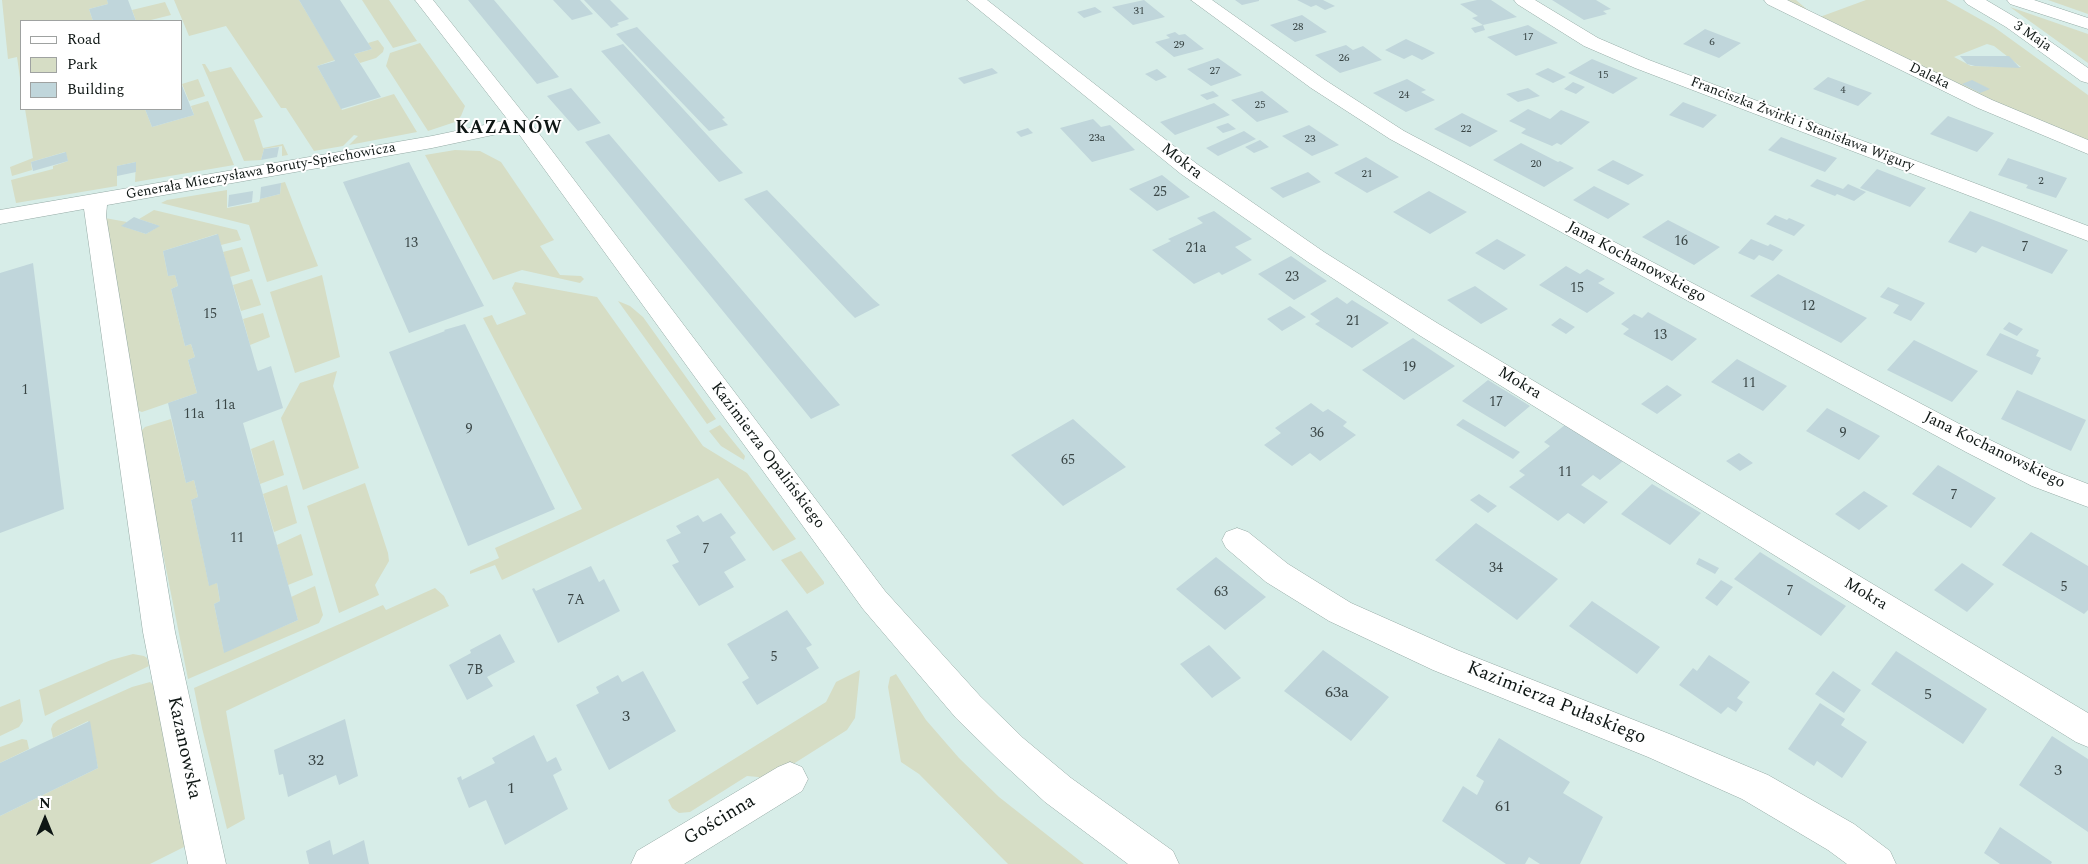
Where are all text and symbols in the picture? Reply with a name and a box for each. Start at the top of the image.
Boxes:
house number: 31 [1134,5,1144,19]
street label: 3 Maja [2010,18,2054,56]
legend [20,20,182,110]
house number: 28 [1293,21,1303,35]
text: Road [67,28,101,51]
house number: 17 [1523,31,1533,45]
house number: 6 [1709,36,1715,50]
house number: 29 [1174,39,1184,53]
house number: 26 [1339,52,1349,66]
text: Park [67,53,98,76]
street label: Daleka [1906,60,1952,94]
house number: 27 [1210,65,1220,79]
house number: 15 [1598,69,1608,83]
street label: Franciszka Żwirki i Stanisława Wigury [1688,74,1916,176]
text: Building [67,78,124,101]
house number: 4 [1840,84,1846,98]
house number: 24 [1399,89,1409,103]
house number: 25 [1255,99,1265,113]
district label: KAZANÓW [454,118,564,140]
house number: 22 [1461,123,1471,137]
house number: 23a [1089,132,1105,146]
house number: 23 [1305,133,1315,147]
street label: Generała Mieczysława Boruty-Spiechowicza [125,140,397,204]
street label: Mokra [1156,140,1206,184]
house number: 20 [1531,158,1541,172]
house number: 21 [1362,168,1372,182]
house number: 2 [2038,175,2044,189]
house number: 25 [1153,185,1167,201]
street label: Jana Kochanowskiego [1563,218,1709,308]
house number: 16 [1674,234,1688,250]
house number: 13 [404,236,418,252]
house number: 7 [2022,240,2028,256]
house number: 21a [1186,241,1206,257]
house number: 23 [1285,270,1299,286]
house number: 15 [1570,281,1584,297]
house number: 12 [1801,299,1815,315]
house number: 15 [203,307,217,323]
house number: 21 [1346,314,1360,330]
house number: 13 [1653,328,1667,344]
house number: 19 [1402,360,1416,376]
street label: Mokra [1494,364,1544,404]
house number: 11 [1742,376,1756,392]
street label: Kazimierza Opalińskiego [706,379,828,533]
house number: 1 [22,383,28,399]
house number: 17 [1489,395,1503,411]
house number: 11a [215,398,235,414]
house number: 11a [184,407,204,423]
street label: Jana Kochanowskiego [1920,408,2068,494]
house number: 9 [466,422,472,438]
house number: 36 [1310,426,1324,442]
house number: 9 [1840,426,1846,442]
house number: 65 [1061,453,1075,469]
house number: 11 [1558,465,1572,481]
house number: 7 [1951,488,1957,504]
house number: 11 [230,531,244,547]
house number: 7 [703,542,709,558]
house number: 34 [1489,561,1503,577]
street label: Mokra [1840,575,1890,615]
house number: 5 [2061,580,2067,596]
house number: 7 [1787,584,1793,600]
house number: 63 [1214,585,1228,601]
house number: 7A [567,593,585,609]
house number: 5 [771,650,777,666]
street label: Kazimierza Pułaskiego [1463,658,1649,750]
house number: 7B [467,663,483,679]
house number: 63a [1325,684,1349,704]
house number: 5 [1924,686,1932,706]
street label: Kazanowska [161,695,205,801]
house number: 3 [622,708,630,728]
house number: 32 [308,752,324,772]
house number: 3 [2054,762,2062,782]
house number: 1 [507,780,515,800]
street label: Gościnna [680,791,760,851]
text: N [39,793,51,814]
north arrow [20,794,70,844]
house number: 61 [1495,798,1511,818]

